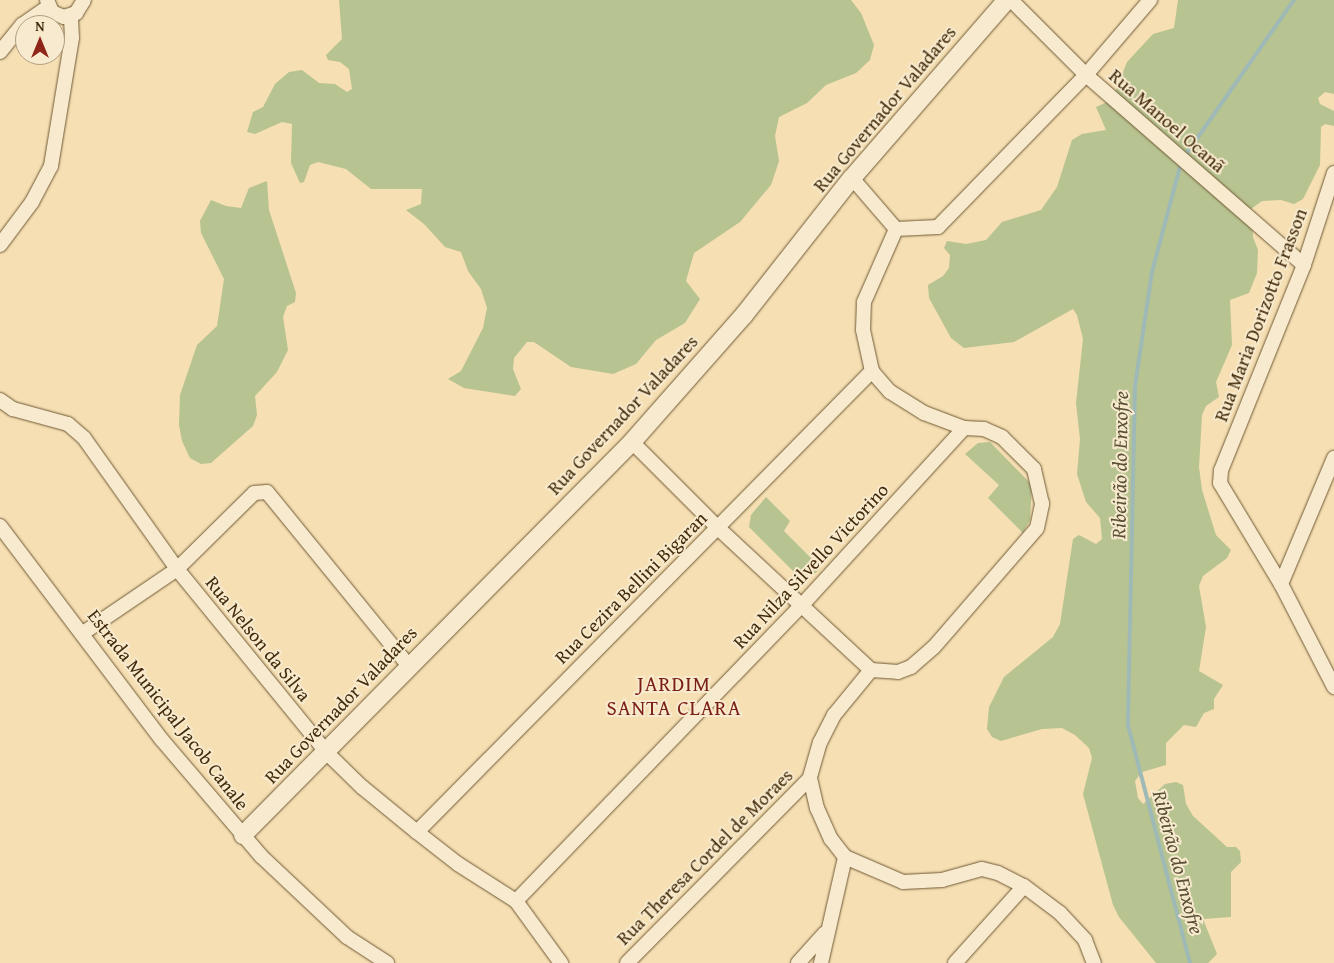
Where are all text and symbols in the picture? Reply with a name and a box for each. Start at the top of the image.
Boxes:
north arrow [15,15,65,65]
text: N [35,16,45,36]
street label: Rua Governador Valadares [809,21,961,197]
street label: Rua Manoel Ocanã [1104,64,1230,178]
street label: Rua Maria Dorizotto Frasson [1210,205,1312,425]
street label: Rua Governador Valadares [543,330,703,500]
water label: Ribeirão do Enxofre [1106,391,1132,539]
street label: Rua Nilza Silvello Victorino [728,479,894,653]
street label: Rua Cezira Bellini Bigaran [550,507,712,669]
street label: Rua Nelson da Silva [201,572,315,706]
street label: Estrada Municipal Jacob Canale [83,605,253,815]
street label: Rua Governador Valadares [260,622,422,788]
district label: JARDIM SANTA CLARA [605,671,743,721]
street label: Rua Theresa Cordel de Moraes [612,764,798,950]
water label: Ribeirão do Enxofre [1148,787,1210,937]

